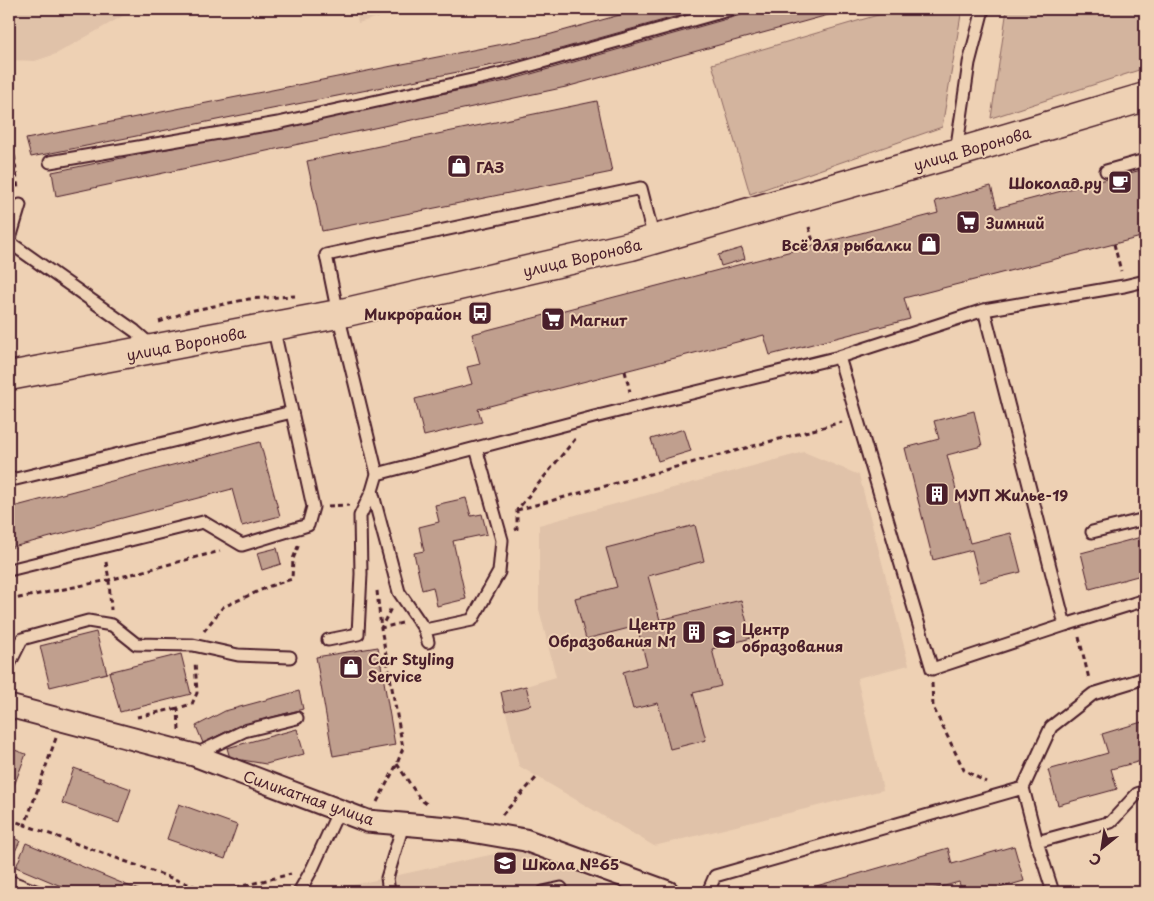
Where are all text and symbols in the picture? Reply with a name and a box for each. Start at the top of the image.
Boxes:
street label: улица Воронова [911,120,1034,176]
shop icon: ГАЗ [446,153,472,179]
place label: ГАЗ [476,155,504,178]
cafe icon: Шоколад.ру [1107,169,1133,195]
place label: Шоколад.ру [1008,171,1102,194]
supermarket icon: Зимний [955,209,981,235]
place label: Зимний [985,211,1045,234]
shop icon: Всё для рыбалки [916,231,942,257]
street label: улица Воронова [520,232,644,282]
place label: Всё для рыбалки [781,233,912,256]
bus stop icon: Микрорайон [467,300,493,326]
place label: Микрорайон [364,302,462,325]
supermarket icon: Магнит [540,306,566,332]
place label: Магнит [570,308,628,331]
street label: улица Воронова [124,320,248,366]
building icon: МУП Жилье-19 [924,481,950,507]
place label: МУП Жилье-19 [954,483,1068,506]
place label: Центр Образования N1 [548,612,676,652]
place label: Центр образования [742,617,843,657]
building icon: Центр Образования N1 [681,619,707,645]
school or university icon: Центр образования [711,624,737,650]
place label: Car Styling Service [368,647,454,687]
shop icon: Car Styling Service [338,654,364,680]
street label: Силикатная улица [240,764,378,830]
north arrow [1076,824,1126,874]
text: С [1085,848,1105,871]
school or university icon: Школа №65 [492,850,518,876]
place label: Школа №65 [522,852,619,875]

